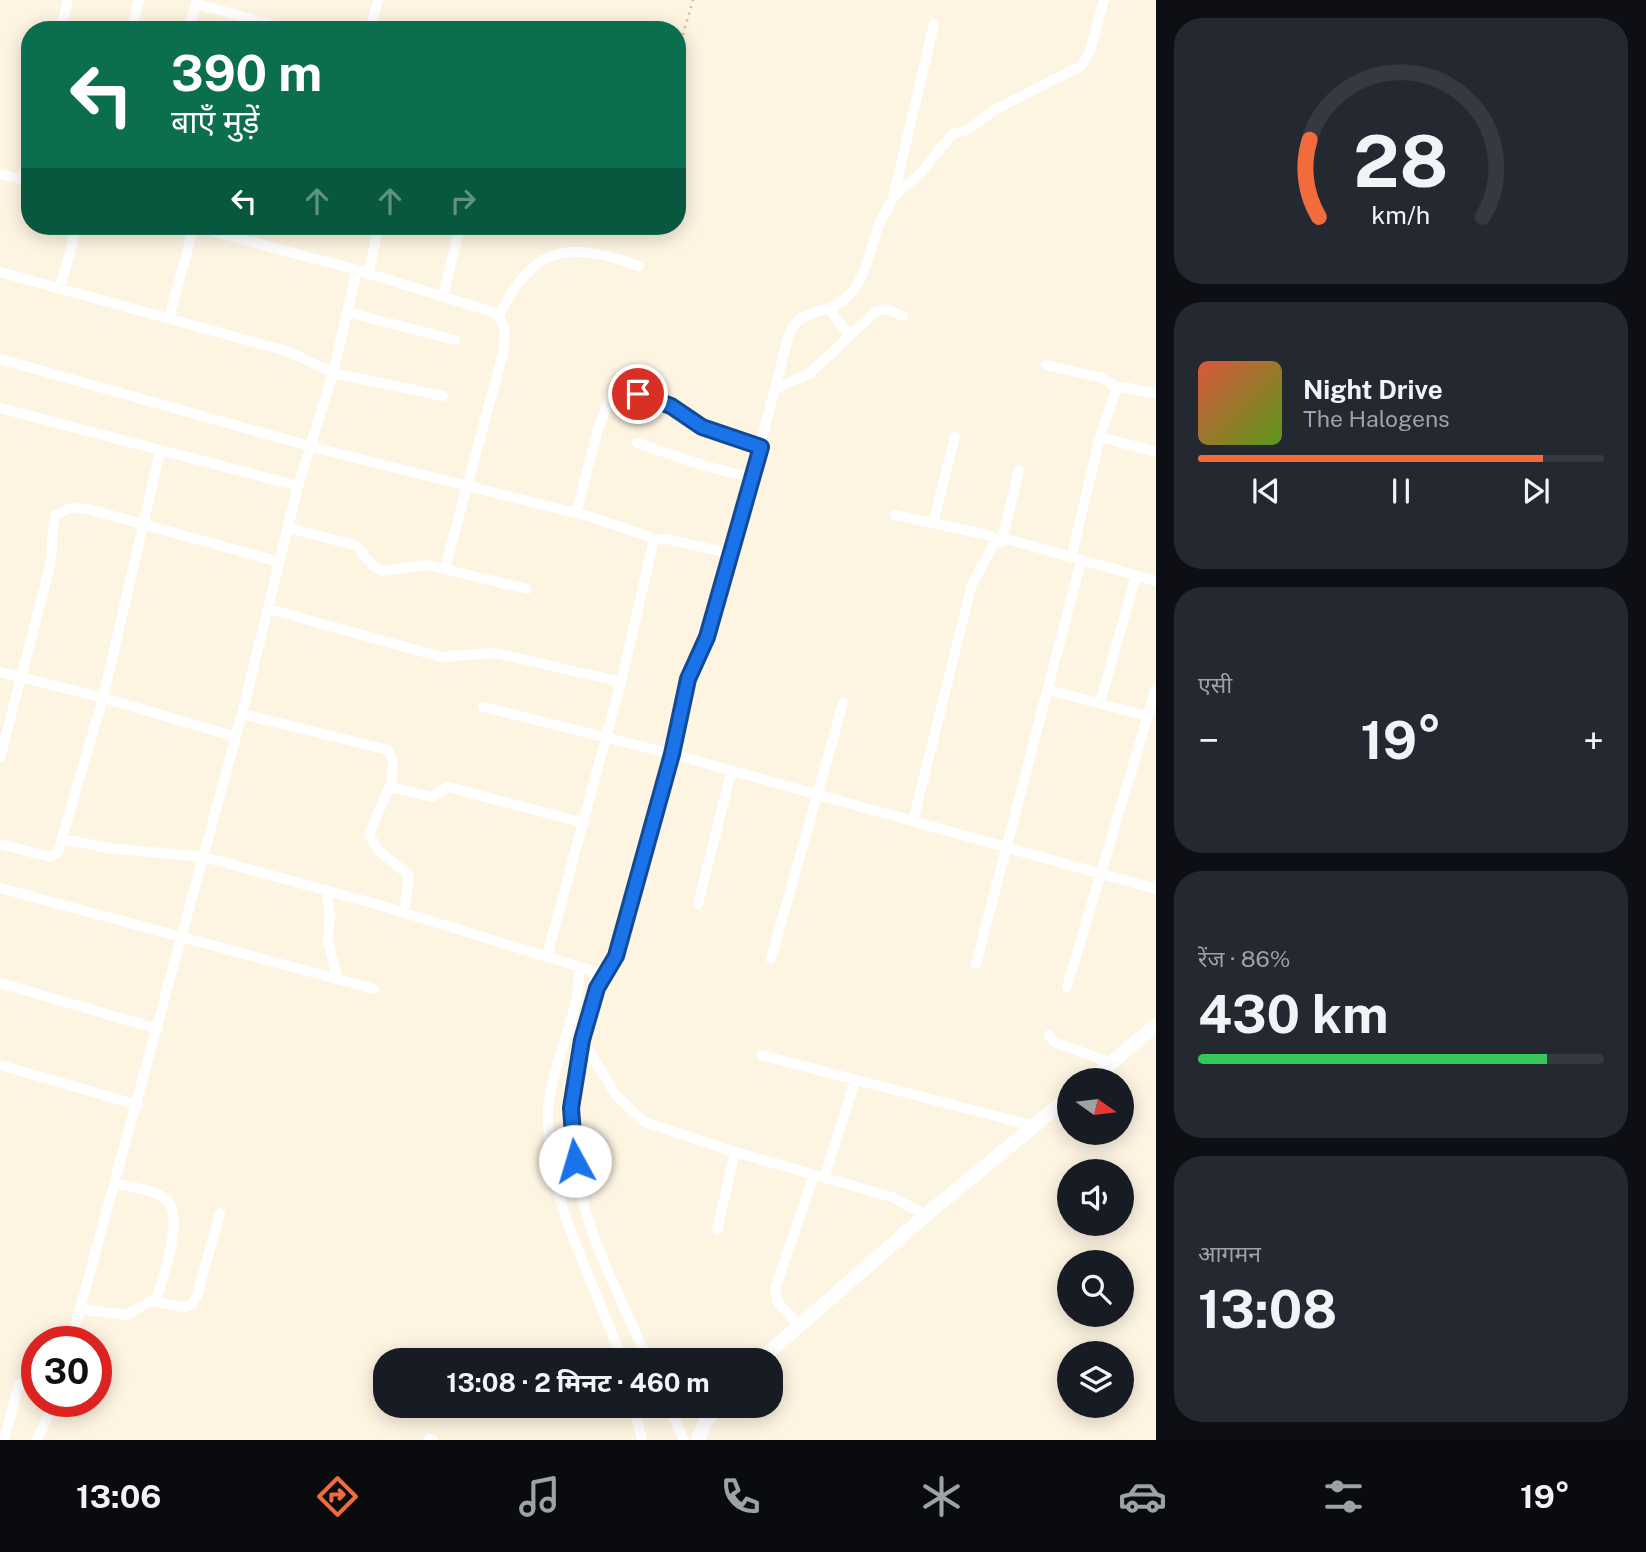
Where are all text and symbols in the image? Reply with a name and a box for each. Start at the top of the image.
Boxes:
text: 390 m [171,44,322,102]
icon: left [56,49,147,140]
text: बाएँ मुड़ें [171,103,259,140]
text: 28 [1353,119,1449,204]
icon: left [225,182,263,220]
icon: ahead [298,182,336,220]
icon: ahead [371,182,409,220]
icon: right [444,182,482,220]
text: km/h [1372,200,1430,230]
pin [608,364,668,424]
text: Night Drive [1303,374,1443,405]
icon: arrive [619,375,657,413]
text: The Halogens [1303,405,1450,432]
icon: previous [1247,472,1285,510]
icon: pause [1382,472,1420,510]
icon: next [1517,472,1555,510]
text: एसी [1198,671,1232,698]
text: 19° [1360,710,1442,771]
text: − [1198,718,1219,763]
text: + [1583,718,1604,763]
text: रेंज · 86% [1198,945,1291,972]
text: 430 km [1198,984,1388,1045]
north arrow [1057,1068,1134,1144]
map controls [1057,1068,1134,1418]
position arrow [538,1124,612,1198]
button: sound [1057,1159,1134,1236]
text: आगमन [1198,1240,1261,1267]
button: search [1057,1250,1134,1327]
text: 13:08 [1198,1279,1337,1340]
speed limit sign: 30 [21,1326,112,1417]
button: layers [1057,1341,1134,1418]
text: 13:08 · 2 मिनट · 460 m [446,1367,710,1398]
icon: directions [313,1472,362,1521]
icon: music [515,1472,564,1521]
icon: phone [716,1472,765,1521]
icon: climate [917,1472,966,1521]
icon: car [1118,1472,1167,1521]
icon: filters [1319,1472,1368,1521]
text: 13:06 [76,1478,161,1515]
text: 19° [1520,1478,1570,1515]

